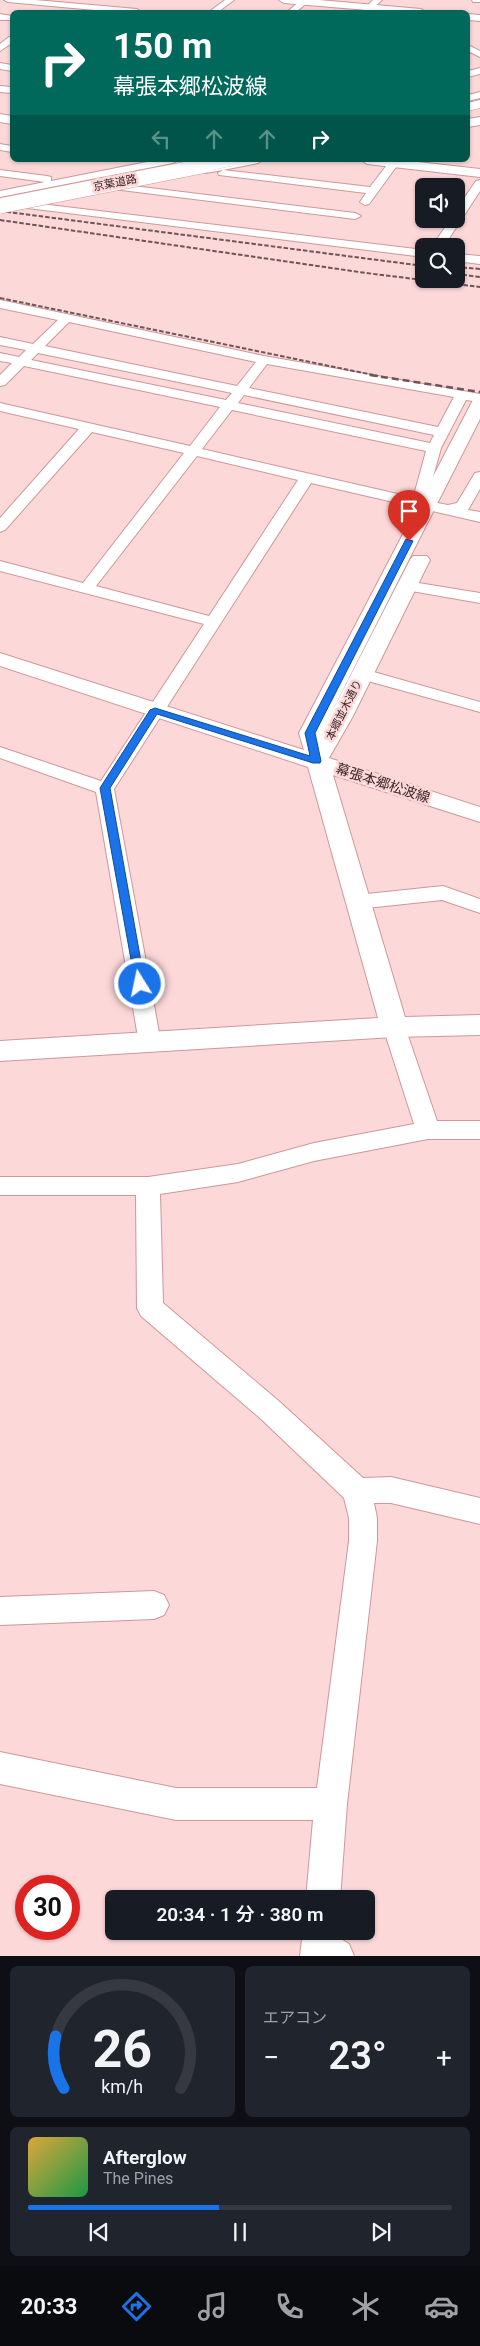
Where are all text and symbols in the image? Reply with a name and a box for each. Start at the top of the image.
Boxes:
text: 150 m [113,26,212,67]
icon: right [30,30,95,95]
text: 幕張本郷松波線 [113,74,267,99]
icon: left [147,125,175,153]
icon: ahead [200,125,228,153]
icon: ahead [253,125,281,153]
icon: right [306,125,334,153]
street label: 京葉道路 [92,172,138,194]
map controls [415,178,465,288]
button: sound [415,178,465,228]
button: search [415,238,465,288]
pin [388,490,430,541]
icon: arrive [395,497,423,525]
street label: 本郷並木通り [323,678,365,742]
street label: 幕張本郷松波線 [334,760,432,806]
position arrow [113,957,165,1009]
speed limit sign: 30 [15,1875,80,1940]
text: 20:34 · 1 分 · 380 m [157,1903,323,1926]
text: エアコン [263,2008,327,2027]
text: 26 [93,2019,152,2080]
text: 23° [329,2034,387,2078]
text: − [263,2041,279,2074]
text: + [436,2041,452,2074]
text: km/h [102,2076,143,2097]
text: Afterglow [103,2146,187,2169]
text: The Pines [103,2169,173,2188]
icon: previous [85,2218,113,2246]
icon: pause [226,2218,254,2246]
icon: next [367,2218,395,2246]
icon: directions [119,2289,154,2324]
icon: music [195,2289,230,2324]
icon: phone [272,2289,307,2324]
icon: climate [348,2289,383,2324]
icon: car [424,2289,459,2324]
text: 20:33 [21,2294,77,2319]

